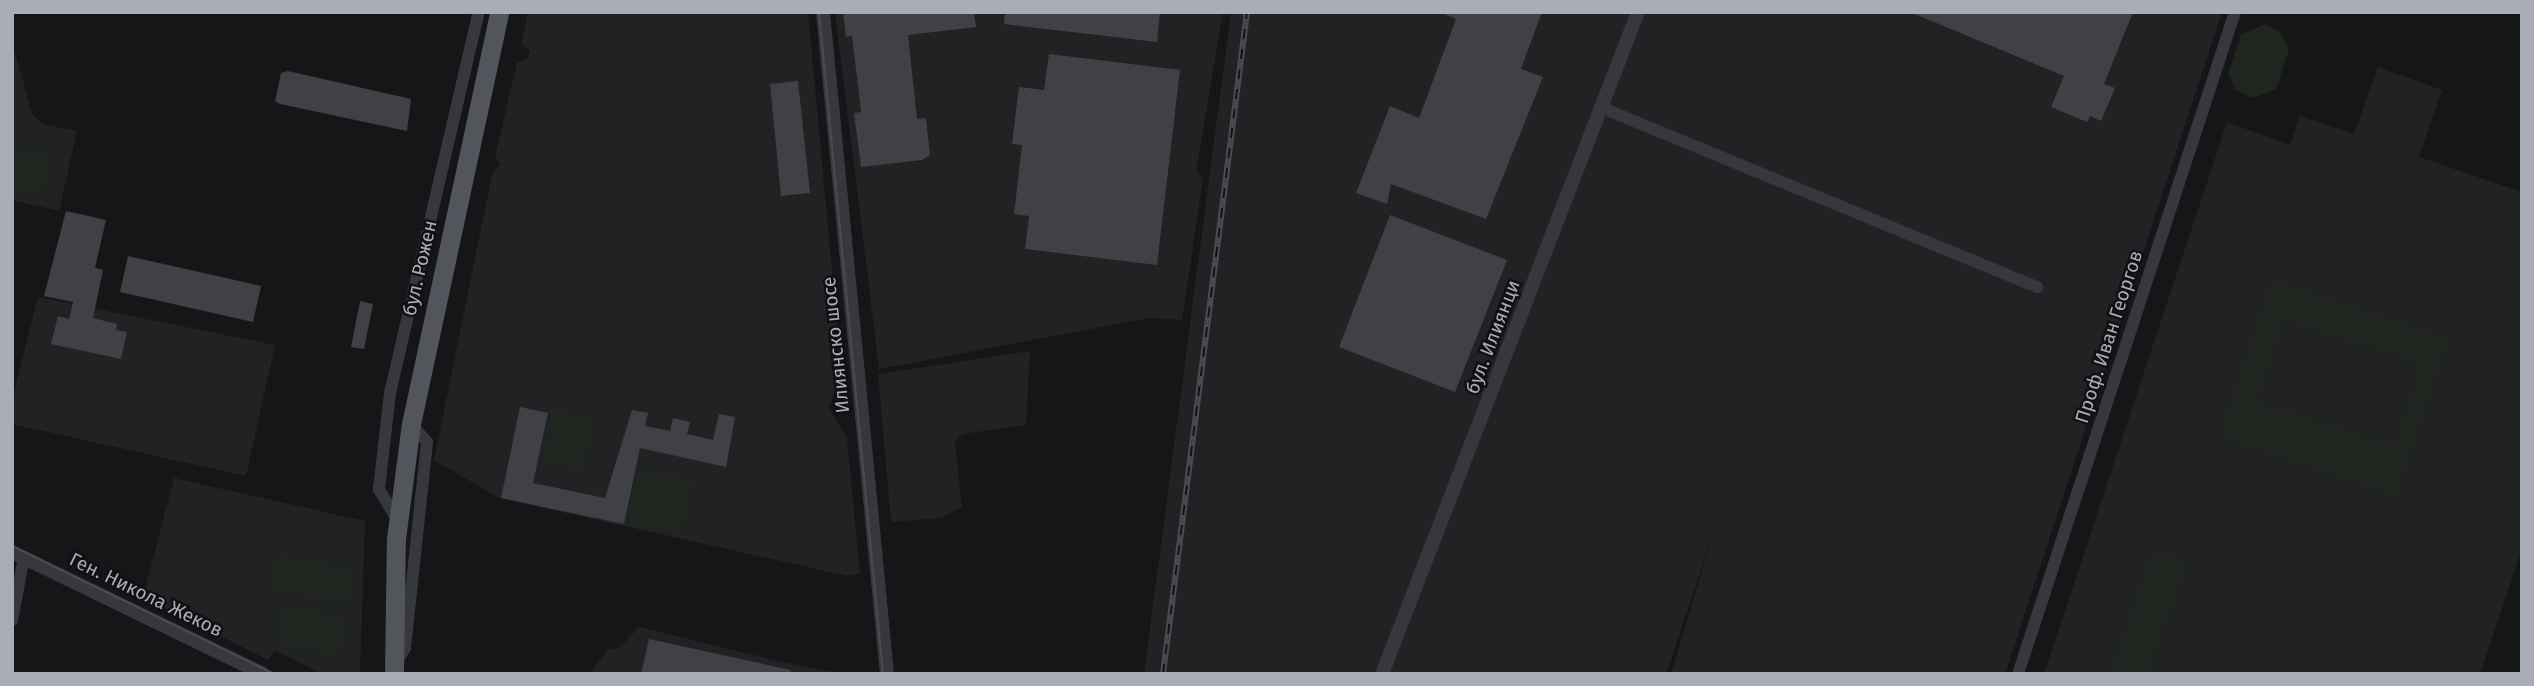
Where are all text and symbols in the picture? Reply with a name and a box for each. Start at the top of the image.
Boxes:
street label: бул. Рожен [398,218,442,318]
street label: Проф. Иван Георгов [2070,248,2148,426]
street label: Илиянско шосе [817,276,855,414]
street label: бул. Илиянци [1461,277,1525,397]
street label: Ген. Никола Жеков [66,548,226,642]

